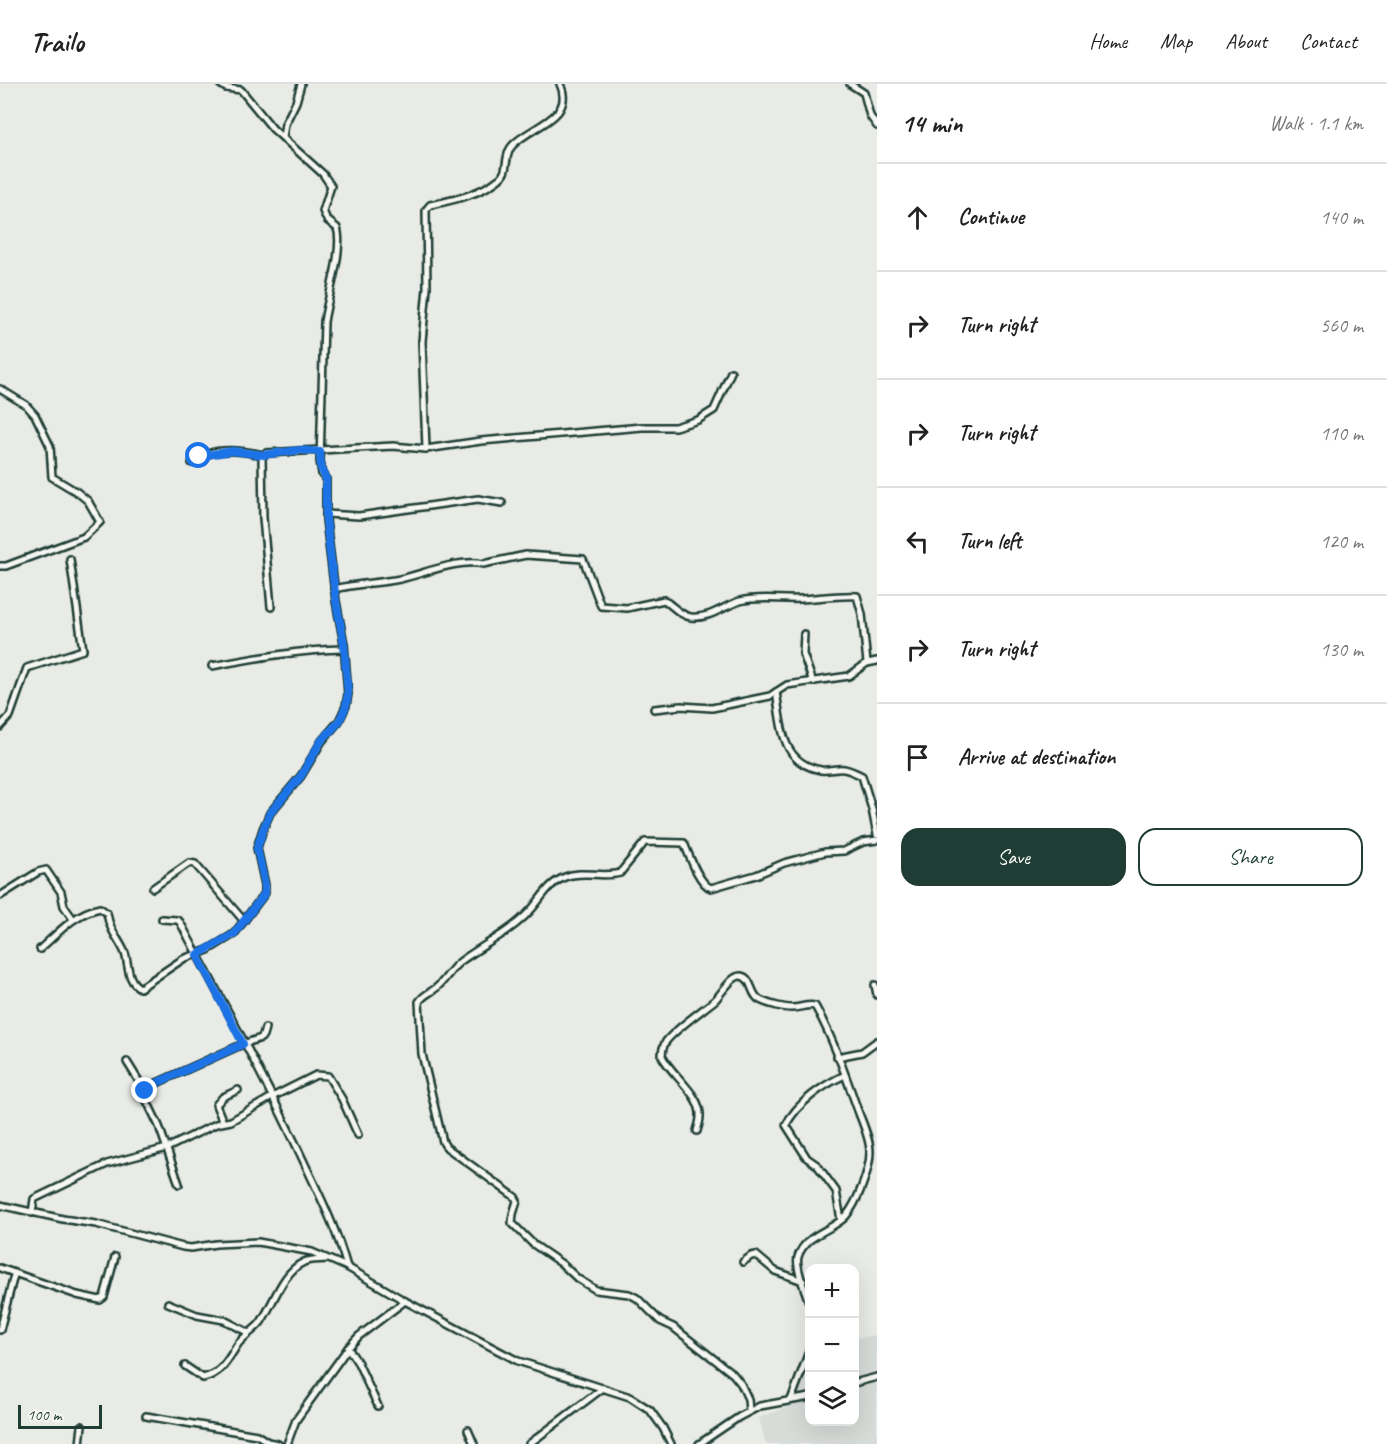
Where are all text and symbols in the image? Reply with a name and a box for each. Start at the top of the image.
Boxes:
text: Trailo [30,24,84,59]
text: Home [1089,28,1127,54]
text: Map [1160,28,1192,54]
text: About [1225,28,1267,54]
text: Contact [1300,28,1357,54]
text: 14 min [901,107,963,140]
text: Walk · 1.1 km [1269,111,1363,136]
icon: ahead [901,201,934,234]
text: Continue [958,203,1024,231]
text: 140 m [1320,205,1363,230]
icon: right [901,309,934,342]
text: Turn right [958,311,1035,339]
text: 560 m [1320,313,1363,338]
icon: right [901,417,934,450]
text: Turn right [958,419,1035,447]
text: 110 m [1320,421,1363,446]
route start [185,442,211,468]
icon: left [901,525,934,558]
text: Turn left [958,527,1022,555]
text: 120 m [1320,529,1363,554]
icon: right [901,633,934,666]
text: Turn right [958,635,1035,663]
text: 130 m [1320,637,1363,662]
icon: arrive [901,741,934,774]
text: Arrive at destination [958,743,1115,771]
button: Save [901,828,1126,886]
button: Share [1138,828,1363,886]
route end [131,1077,157,1103]
map controls [805,1264,859,1426]
button: + [805,1264,859,1318]
button: − [805,1318,859,1372]
button: layers [805,1372,859,1426]
scale bar [18,1402,102,1430]
text: 100 m [27,1405,61,1425]

